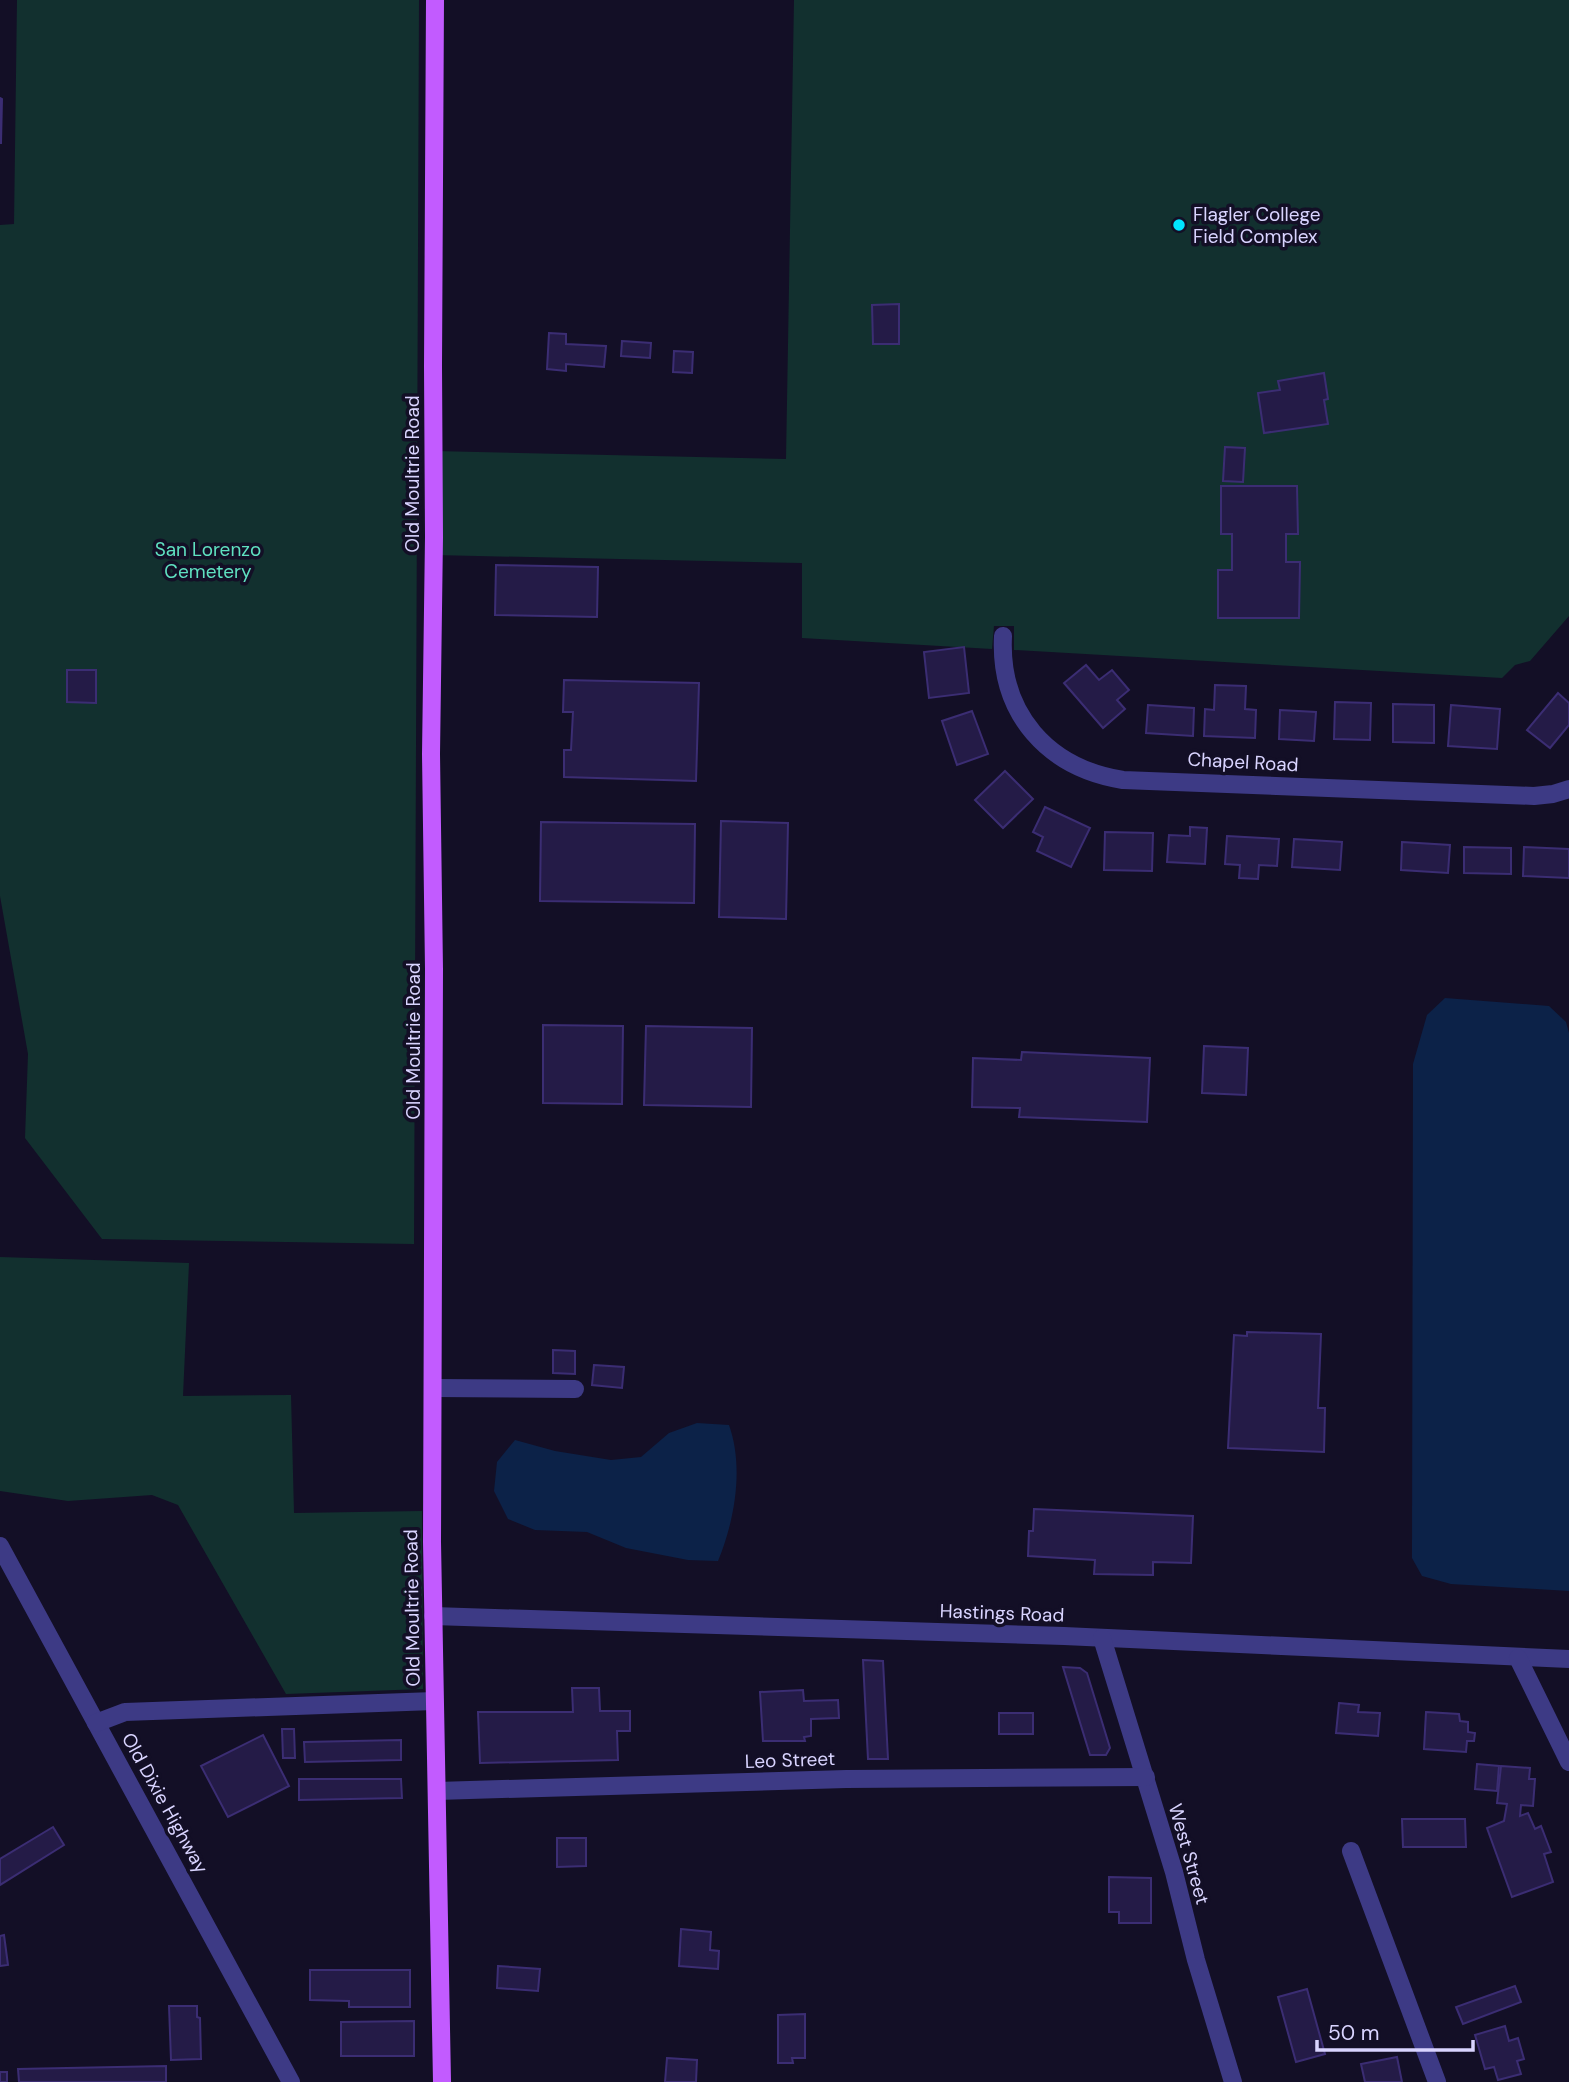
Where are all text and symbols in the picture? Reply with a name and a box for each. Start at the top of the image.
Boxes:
place label: Flagler College Field Complex [1193,202,1321,249]
marker: Flagler College Field Complex [1171,217,1187,233]
street label: Old Moultrie Road [400,395,425,553]
park label: San Lorenzo Cemetery [155,537,261,584]
street label: Chapel Road [1187,747,1299,777]
street label: Old Moultrie Road [401,962,426,1120]
street label: Old Moultrie Road [398,1529,426,1687]
street label: Hastings Road [939,1598,1065,1628]
street label: Old Dixie Highway [116,1728,214,1878]
street label: Leo Street [744,1746,836,1774]
street label: West Street [1163,1801,1215,1907]
scale bar [1317,2008,1473,2052]
text: 50 m [1328,2019,1379,2047]

